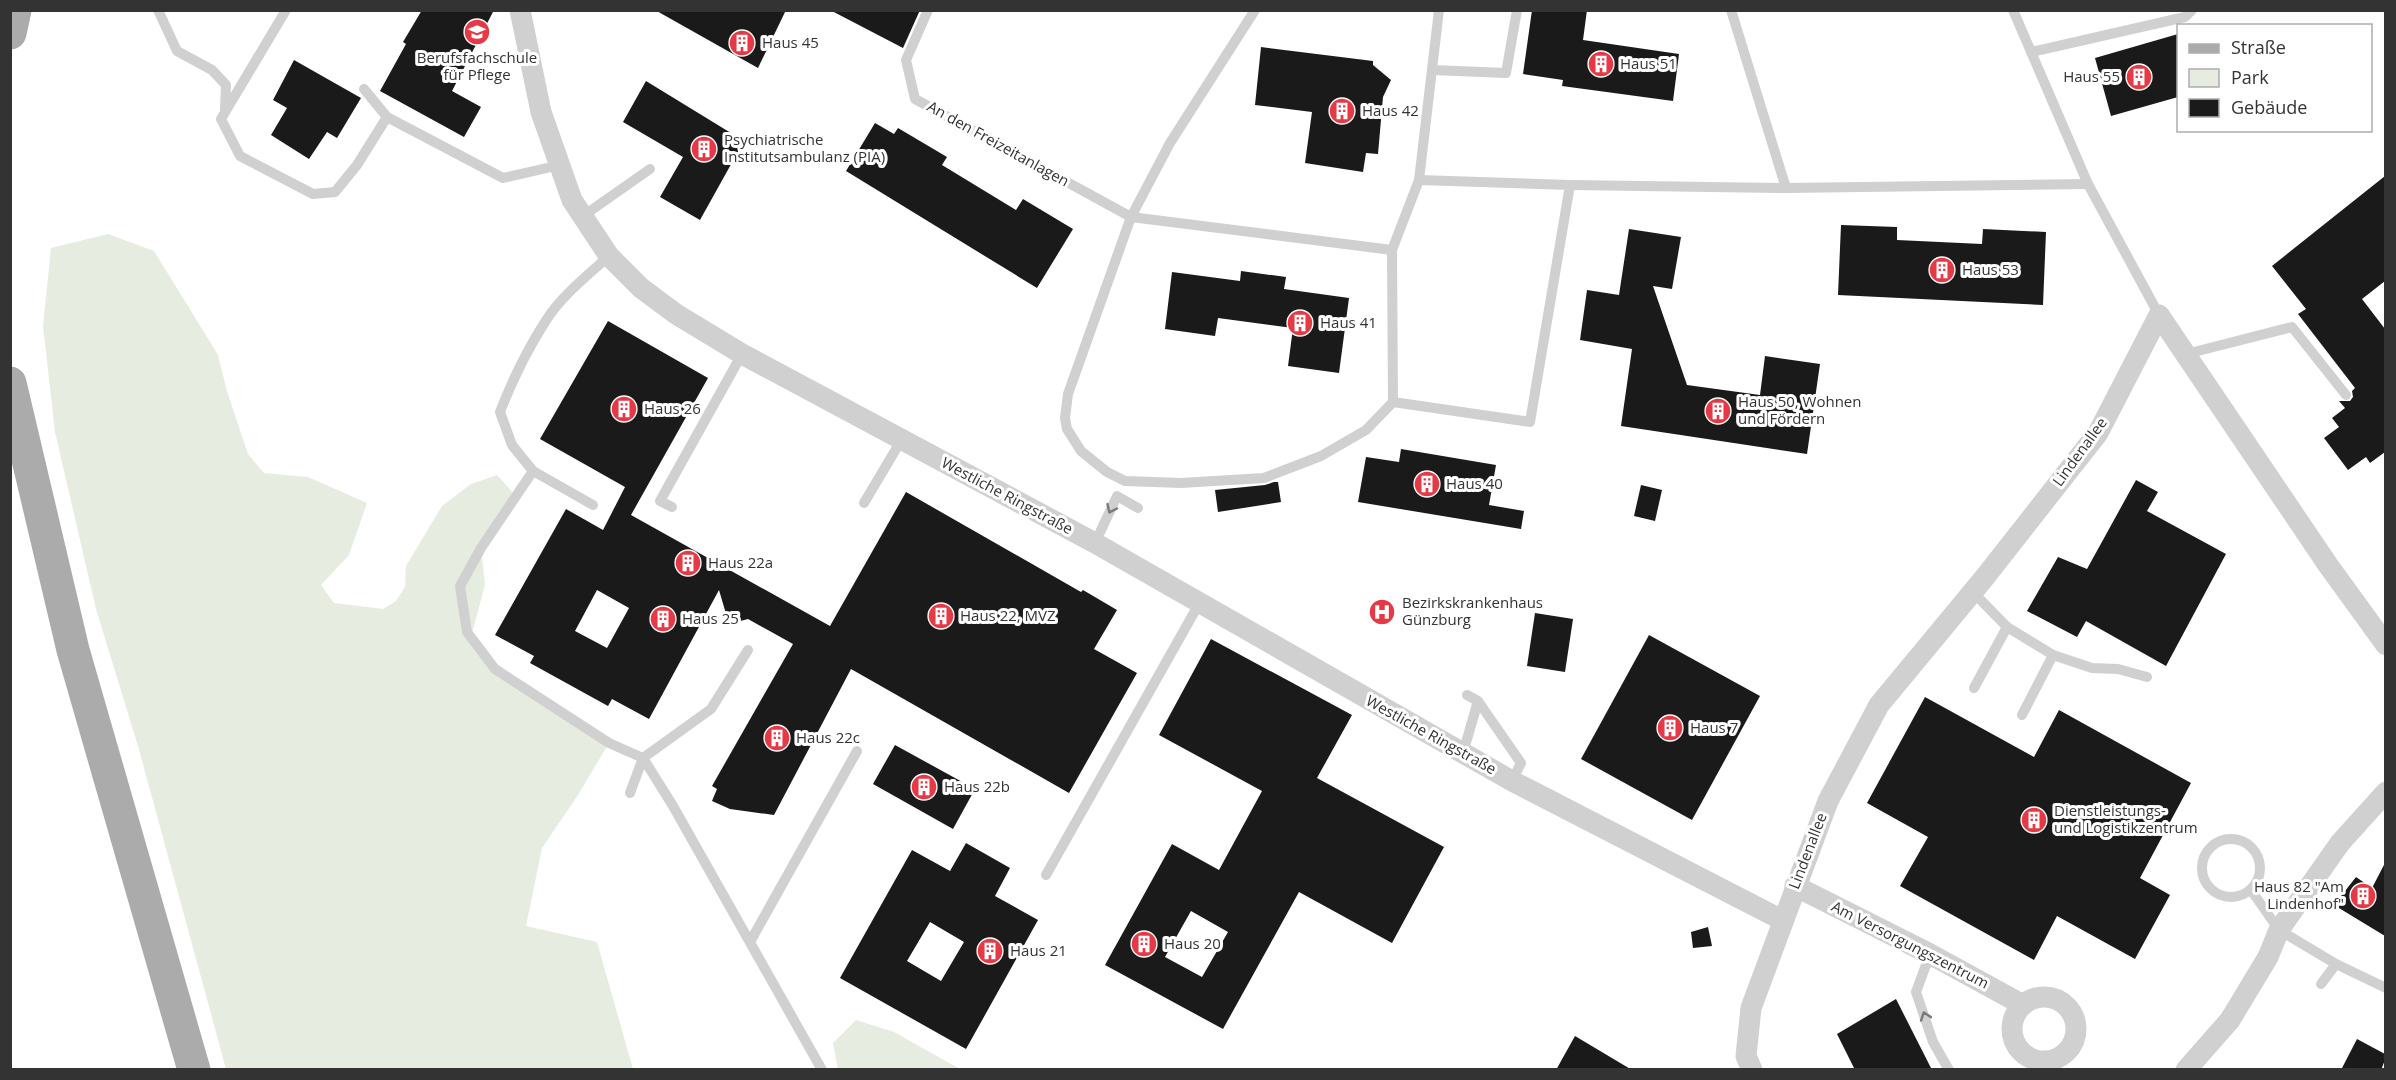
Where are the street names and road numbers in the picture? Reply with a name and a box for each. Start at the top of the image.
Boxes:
street label: An den Freizeitanlagen [924,96,1073,191]
street label: Lindenallee [2047,413,2111,490]
street label: Westliche Ringstraße [938,452,1077,538]
street label: Westliche Ringstraße [1363,690,1500,778]
street label: Lindenallee [1783,810,1831,892]
street label: Am Versorgungszentrum [1828,896,1993,993]

